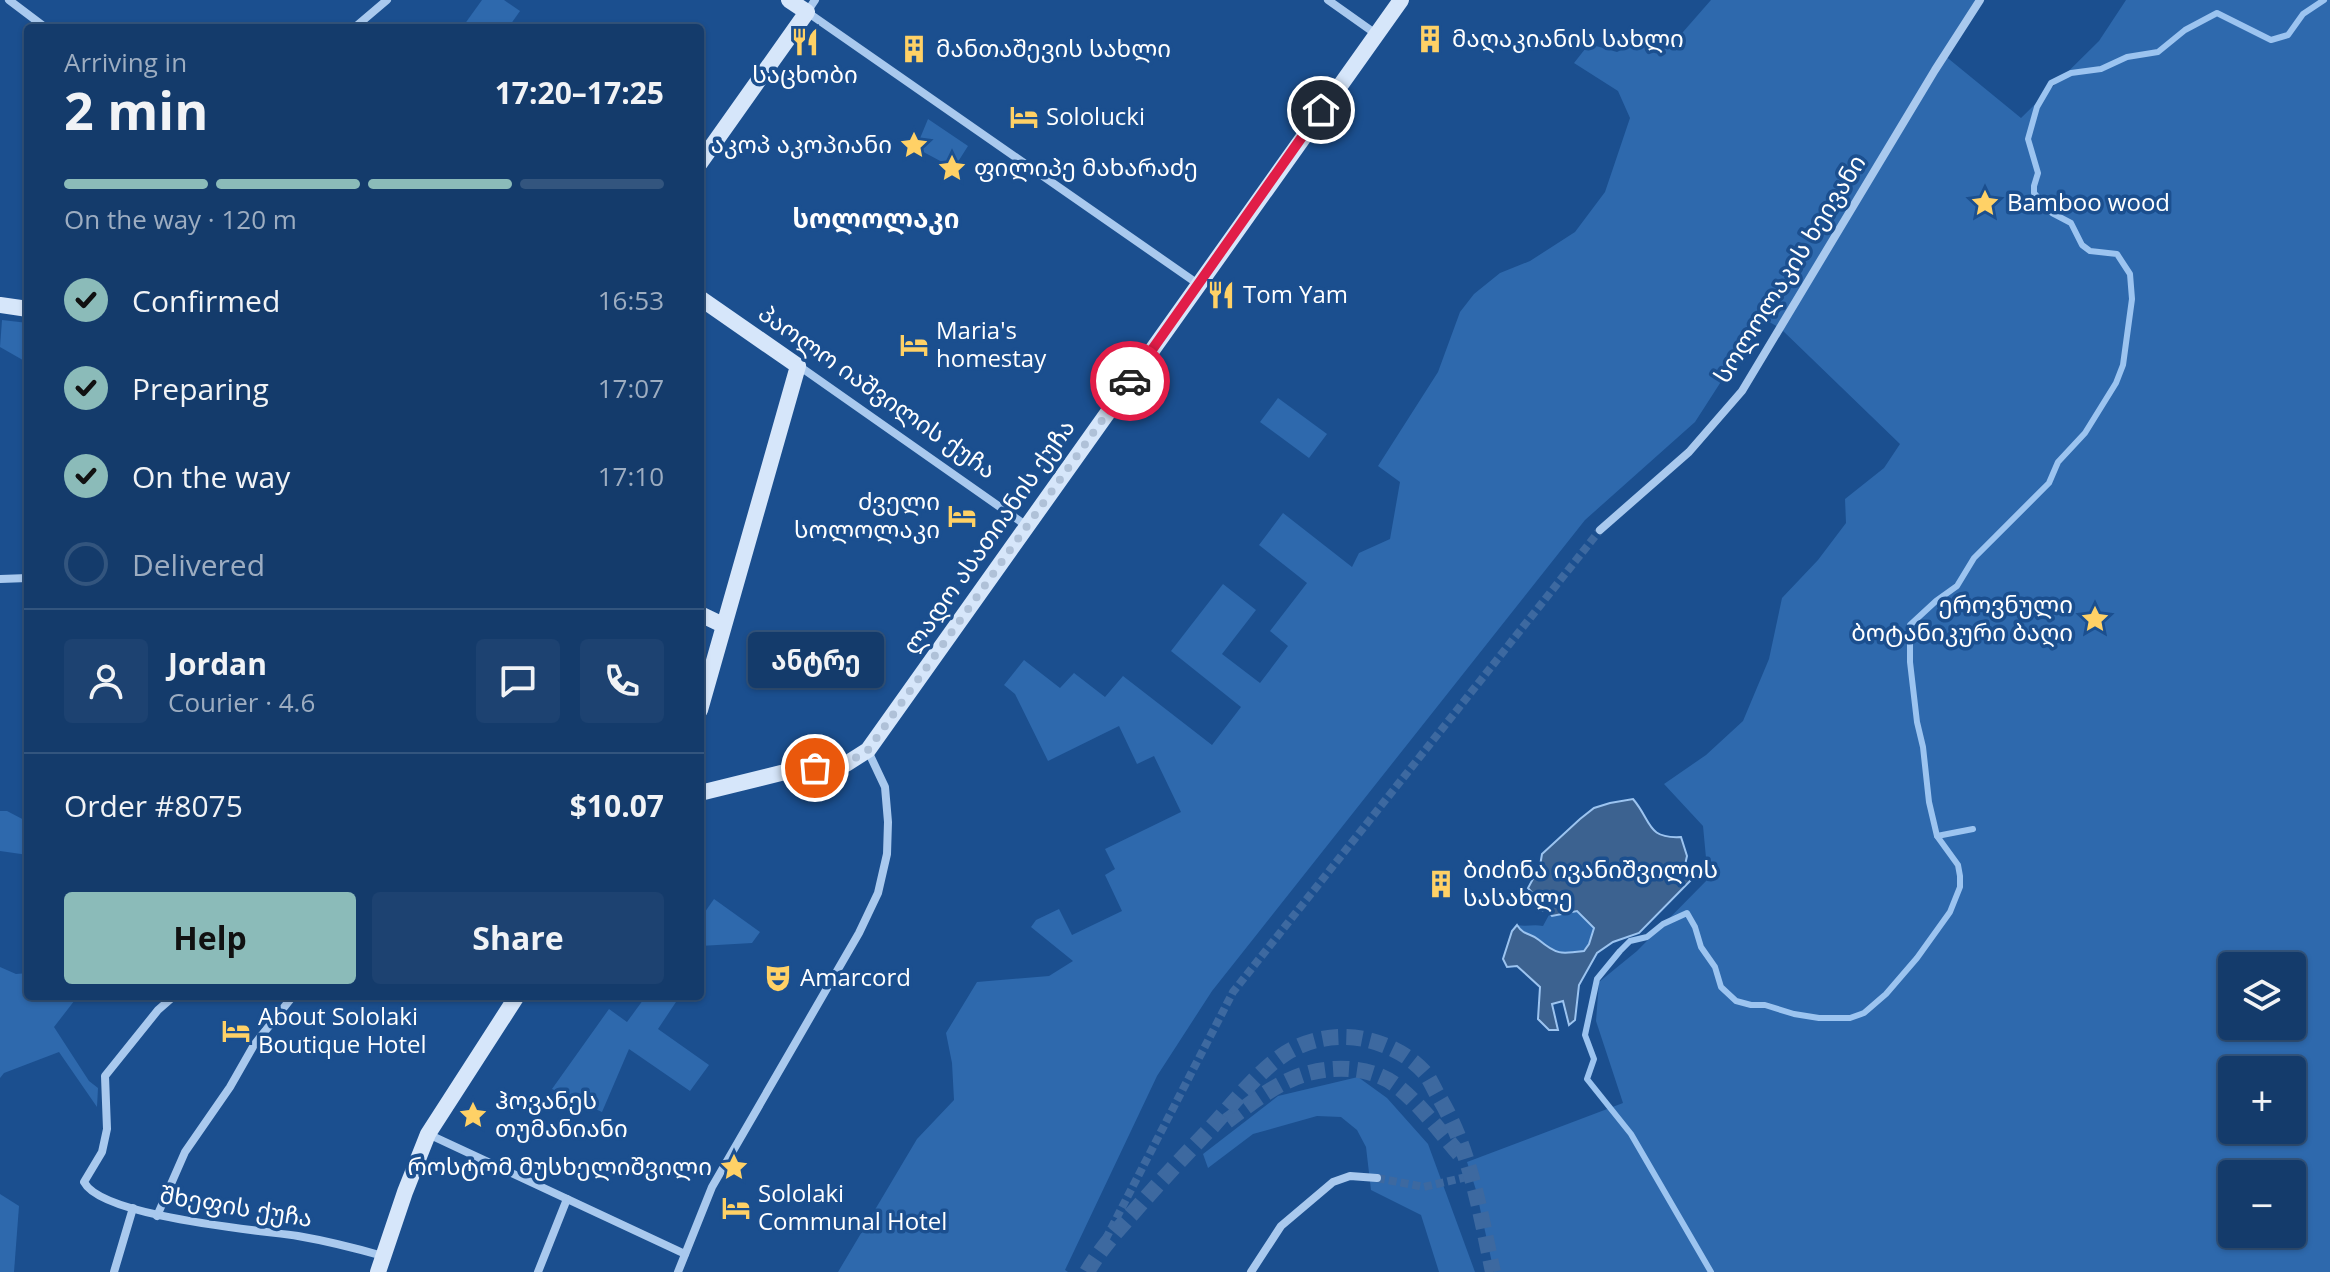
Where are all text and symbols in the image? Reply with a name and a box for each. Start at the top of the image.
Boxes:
place label: მაღაკიანის სახლი [1452,21,1684,54]
building icon: მაღაკიანის სახლი [1415,24,1445,54]
restaurant icon: საცხობი [790,27,820,57]
place label: მანთაშევის სახლი [936,31,1171,64]
building icon: მანთაშევის სახლი [899,34,929,64]
text: Arriving in [64,44,187,80]
place label: საცხობი [752,57,858,90]
text: 17:20–17:25 [495,72,664,113]
text: 2 min [64,74,208,145]
pin [1287,76,1355,144]
icon: home [1299,88,1343,132]
place label: Sololucki [1046,99,1145,132]
hotel icon: Sololucki [1009,102,1039,132]
place label: აკოპ აკოპიანი [711,127,892,160]
place icon: აკოპ აკოპიანი [899,130,929,160]
street label: სოლოლაკის ხეივანი [1705,148,1873,389]
place label: ფილიპე მახარაძე [974,150,1198,183]
place icon: ფილიპე მახარაძე [937,153,967,183]
place label: Bamboo wood [2007,185,2170,218]
place icon: Bamboo wood [1970,188,2000,218]
district label: სოლოლაკი [793,200,959,236]
text: On the way · 120 m [64,201,297,237]
place label: Tom Yam [1243,277,1348,310]
icon: check [64,278,108,322]
text: Confirmed [132,280,280,321]
restaurant icon: Tom Yam [1206,280,1236,310]
text: 16:53 [598,282,664,318]
street label: პაოლო იაშვილის ქუჩა [752,296,1003,485]
place label: Maria's homestay [936,313,1047,374]
hotel icon: Maria's homestay [899,330,929,360]
courier [1090,341,1170,421]
icon: car [1108,359,1152,403]
icon: check [64,366,108,410]
text: Preparing [132,368,269,409]
text: 17:07 [598,370,664,406]
street label: ლადო ასათიანის ქუჩა [894,412,1082,660]
icon: check [64,454,108,498]
text: On the way [132,456,290,497]
text: 17:10 [598,458,664,494]
place label: ძველი სოლოლაკი [794,484,940,545]
hotel icon: ძველი სოლოლაკი [947,501,977,531]
text: Delivered [132,544,265,585]
place label: ეროვნული ბოტანიკური ბაღი [1851,587,2073,648]
place icon: ეროვნული ბოტანიკური ბაღი [2080,604,2110,634]
callout: ანტრე [747,632,883,688]
button: person [64,639,148,723]
button: chat [476,639,560,723]
button: phone [580,639,664,723]
text: ანტრე [771,642,861,678]
text: Jordan [168,643,267,684]
text: Courier · 4.6 [168,684,315,720]
pin [781,734,849,802]
icon: bag [793,746,837,790]
text: Order #8075 [64,785,243,826]
text: $10.07 [570,785,664,826]
place label: ბიძინა ივანიშვილის სასახლე [1463,852,1718,913]
building icon: ბიძინა ივანიშვილის სასახლე [1426,869,1456,899]
button: Help [64,892,356,984]
button: Share [372,892,664,984]
map controls [2218,952,2306,1248]
button: layers [2218,952,2306,1040]
place label: Amarcord [800,960,911,993]
theatre icon: Amarcord [763,963,793,993]
place label: About Sololaki Boutique Hotel [258,999,427,1060]
hotel icon: About Sololaki Boutique Hotel [221,1016,251,1046]
button: + [2218,1056,2306,1144]
place label: ჰოვანეს თუმანიანი [495,1083,628,1144]
place icon: ჰოვანეს თუმანიანი [458,1100,488,1130]
place label: როსტომ მუსხელიშვილი [407,1149,712,1182]
place icon: როსტომ მუსხელიშვილი [719,1152,749,1182]
button: − [2218,1160,2306,1248]
place label: Sololaki Communal Hotel [758,1176,947,1237]
street label: შხეფის ქუჩა [158,1177,315,1234]
hotel icon: Sololaki Communal Hotel [721,1193,751,1223]

